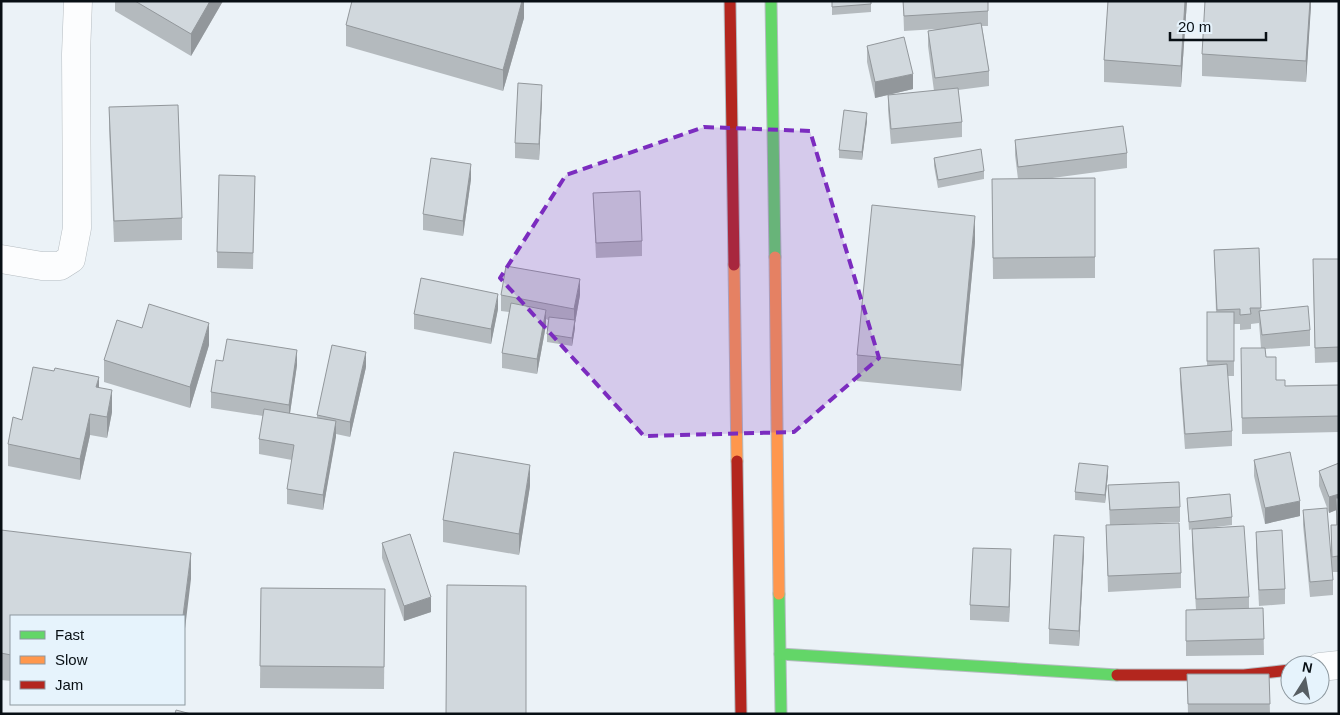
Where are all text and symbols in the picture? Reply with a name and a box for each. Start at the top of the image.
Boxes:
scale bar [1170,10,1266,42]
text: 20 m [1178,18,1211,35]
legend [10,615,185,705]
text: Fast [55,626,85,643]
text: Slow [55,651,88,668]
north arrow [1280,655,1330,705]
text: N [1301,658,1314,676]
text: Jam [55,676,83,693]

